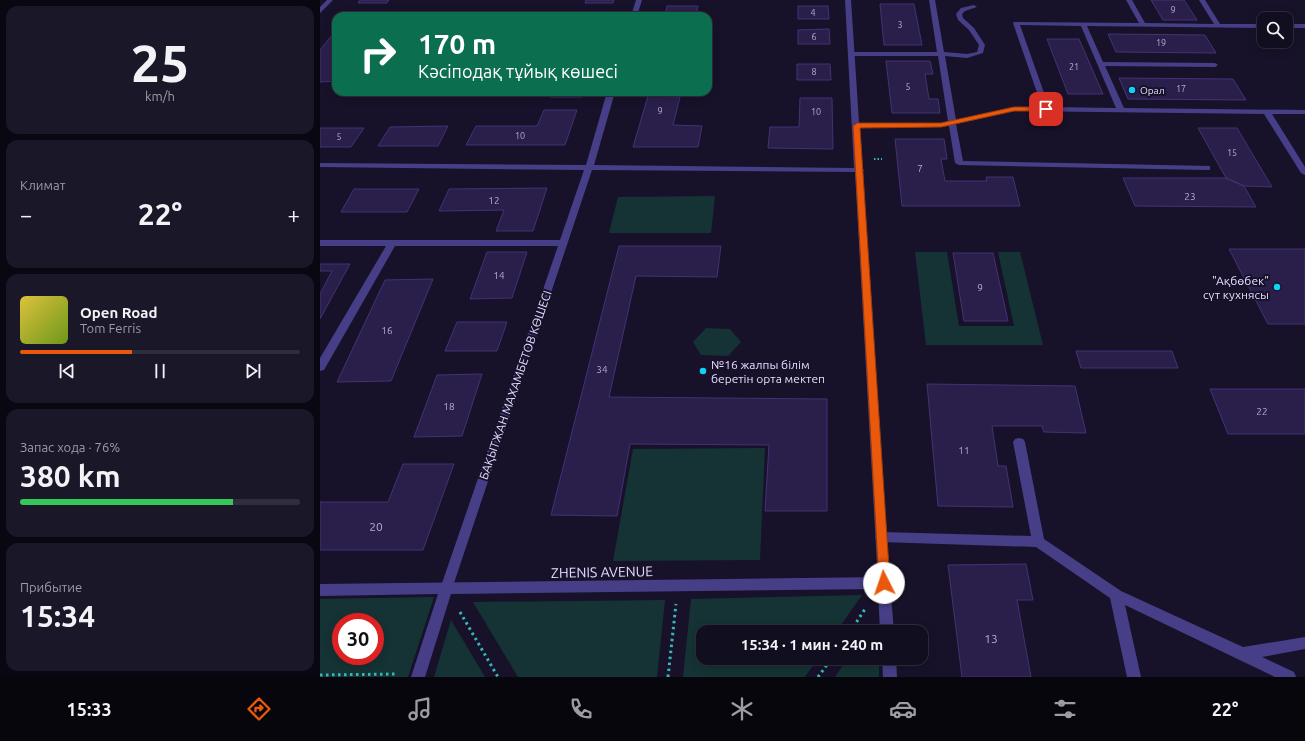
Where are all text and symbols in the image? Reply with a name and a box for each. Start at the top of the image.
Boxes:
house number: 9 [1170,5,1176,15]
house number: 4 [810,8,816,18]
map controls [1257,12,1293,48]
button: search [1257,12,1293,48]
house number: 3 [897,20,903,30]
icon: right [352,28,404,80]
text: 170 m [418,28,496,59]
house number: 6 [811,32,817,42]
text: 25 [131,34,189,92]
house number: 19 [1156,38,1166,48]
text: Кәсіподақ тұйық көшесі [418,61,618,81]
house number: 21 [1069,62,1079,72]
house number: 8 [811,67,817,77]
house number: 5 [905,82,911,92]
house number: 17 [1176,84,1186,94]
marker: Орал [1127,85,1137,95]
place label: Орал [1140,85,1165,96]
text: km/h [145,89,175,103]
pin [1029,92,1063,126]
icon: arrive [1035,98,1057,120]
house number: 9 [657,106,663,116]
house number: 10 [811,107,821,117]
house number: 10 [515,131,525,141]
house number: 5 [336,132,342,142]
house number: 15 [1227,148,1237,158]
house number: 7 [917,163,923,174]
text: Климат [20,178,65,192]
house number: 23 [1184,191,1196,202]
house number: 12 [488,195,500,206]
text: 22° [138,197,182,231]
text: − [20,202,32,227]
text: + [288,202,300,227]
house number: 14 [493,270,505,281]
place label: "Ақбөбек" сүт кухнясы [1203,274,1269,301]
house number: 9 [977,282,983,293]
marker: "Ақбөбек" сүт кухнясы [1272,282,1282,292]
street label: БАҚЫТЖАН МАХАМБЕТОВ КӨШЕСІ [476,289,554,481]
text: Open Road [80,304,157,321]
text: Tom Ferris [80,321,141,335]
house number: 16 [381,325,393,336]
place label: №16 жалпы білім беретін орта мектеп [711,358,825,385]
icon: previous [56,360,78,382]
icon: pause [149,360,171,382]
icon: next [242,360,264,382]
house number: 34 [596,364,608,375]
marker: №16 жалпы білім беретін орта мектеп [698,366,708,376]
house number: 18 [443,401,455,412]
house number: 22 [1256,406,1268,417]
text: Запас хода · 76% [20,440,120,454]
house number: 11 [958,445,970,456]
text: 380 km [20,459,121,493]
house number: 20 [369,520,383,533]
position arrow [863,562,905,604]
street label: ZHENIS AVENUE [551,563,653,581]
text: Прибытие [20,580,82,594]
text: 15:34 [20,599,95,633]
speed limit sign: 30 [332,613,384,665]
house number: 13 [984,632,998,645]
text: 15:34 · 1 мин · 240 m [741,636,883,653]
icon: directions [245,695,273,723]
icon: music [406,695,434,723]
icon: phone [567,695,595,723]
icon: climate [728,695,756,723]
icon: car [889,695,917,723]
icon: filters [1051,695,1079,723]
text: 15:33 [67,699,112,719]
text: 22° [1212,699,1238,719]

